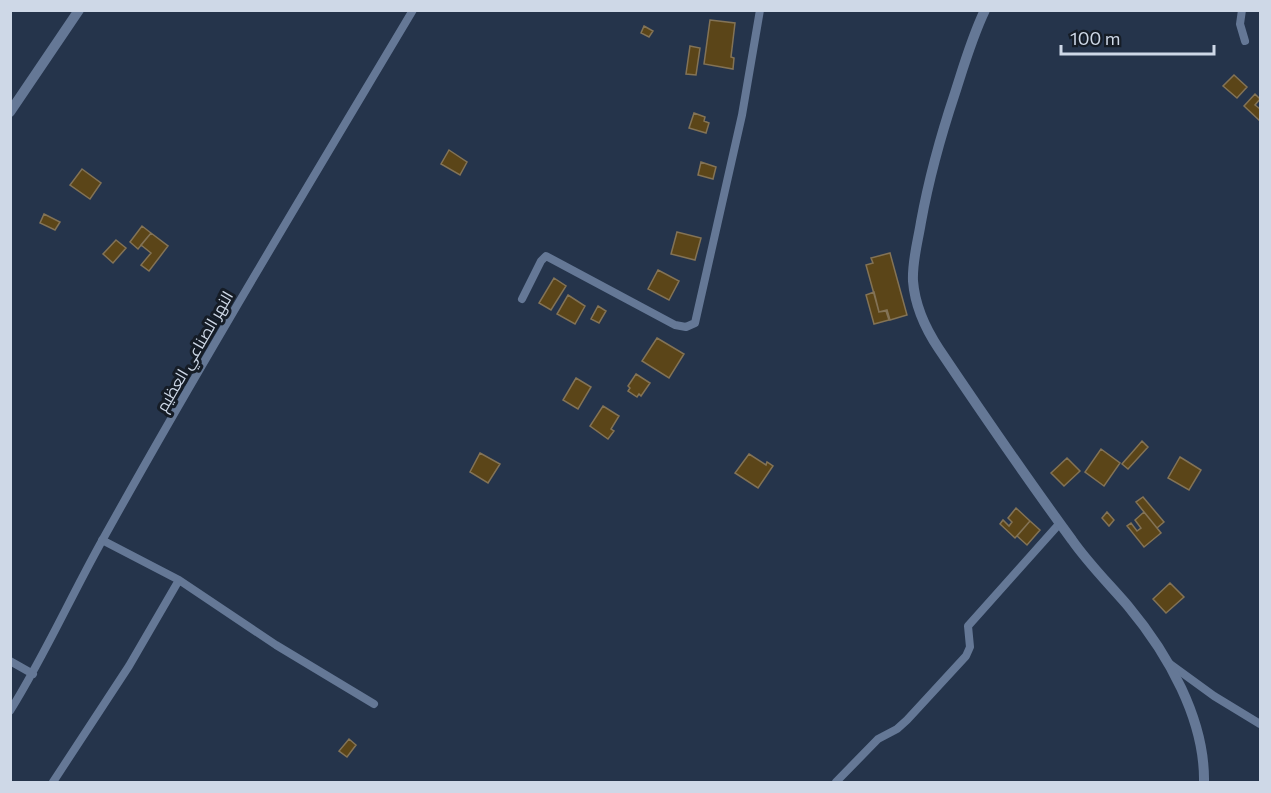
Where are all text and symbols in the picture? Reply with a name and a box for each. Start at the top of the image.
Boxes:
scale bar [1061,18,1214,56]
text: 100 m [1070,27,1120,49]
street label: النهر الصناعي العظيم [152,287,241,417]

